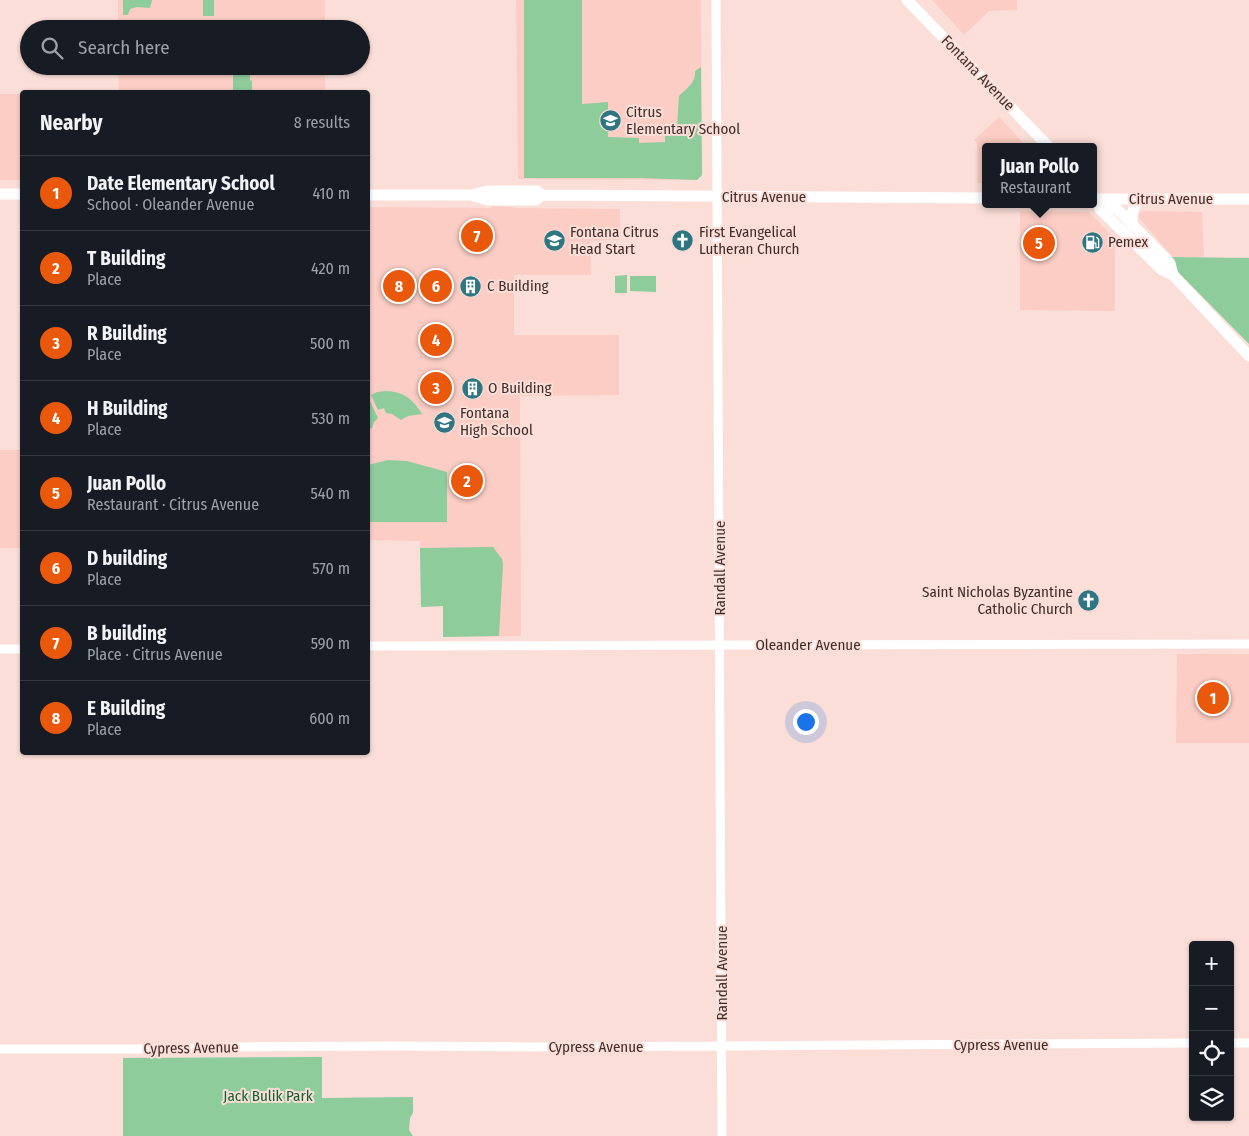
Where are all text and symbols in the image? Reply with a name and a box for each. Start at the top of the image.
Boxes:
search box [20,20,370,75]
street label: Fontana Avenue [938,32,1018,114]
icon: search [38,34,66,62]
text: Search here [78,36,170,59]
place label: Citrus Elementary School [626,103,740,138]
school or university icon: Citrus Elementary School [598,109,622,133]
text: Nearby [40,110,102,136]
text: 8 results [294,113,350,132]
popup [982,143,1097,208]
text: Juan Pollo [1000,155,1079,178]
text: Date Elementary School [87,172,275,195]
text: Restaurant [1000,178,1071,197]
text: 1 [53,184,59,203]
text: 410 m [312,184,350,203]
street label: Citrus Avenue [722,188,806,206]
street label: Citrus Avenue [1129,190,1213,208]
text: School · Oleander Avenue [87,195,254,214]
pin: 7 [461,217,493,255]
place label: Fontana Citrus Head Start [570,223,659,258]
place label: First Evangelical Lutheran Church [699,223,799,258]
pin: 5 [1023,224,1055,262]
school or university icon: Fontana Citrus Head Start [542,229,566,253]
church icon: First Evangelical Lutheran Church [671,229,695,253]
fuel station icon: Pemex [1080,230,1104,254]
place label: Pemex [1108,233,1149,251]
text: T Building [87,247,165,270]
text: 2 [52,259,60,278]
text: 420 m [311,259,350,278]
pin: 8 [383,267,415,305]
pin: 6 [420,267,452,305]
text: Place [87,270,122,289]
building icon: C Building [459,274,483,298]
place label: C Building [487,277,549,295]
pin: 4 [420,321,452,359]
text: R Building [87,322,167,345]
text: 3 [52,334,60,353]
text: 500 m [310,334,350,353]
text: Place [87,345,122,364]
pin: 3 [420,369,452,407]
building icon: O Building [460,376,484,400]
place label: O Building [488,379,551,397]
text: H Building [87,397,168,420]
place label: Fontana High School [460,404,533,439]
text: 4 [52,409,60,428]
text: 530 m [311,409,350,428]
school or university icon: Fontana High School [432,410,456,434]
text: Place [87,420,122,439]
pin: 2 [451,462,483,500]
text: Juan Pollo [87,472,166,495]
text: 5 [52,484,60,503]
text: 540 m [311,484,350,503]
text: Restaurant · Citrus Avenue [87,495,259,514]
street label: Randall Avenue [711,520,729,616]
text: D building [87,547,167,570]
text: 6 [52,559,60,578]
text: 570 m [312,559,350,578]
text: Place [87,570,122,589]
place label: Saint Nicholas Byzantine Catholic Church [922,583,1073,618]
church icon: Saint Nicholas Byzantine Catholic Church [1077,589,1101,613]
text: B building [87,622,166,645]
text: 7 [53,634,59,653]
text: 590 m [311,634,350,653]
street label: Oleander Avenue [755,636,861,654]
text: Place · Citrus Avenue [87,645,223,664]
pin: 1 [1197,679,1229,717]
text: E Building [87,697,165,720]
text: 8 [52,709,60,728]
text: 600 m [309,709,350,728]
your location [793,709,819,735]
text: Place [87,720,122,739]
street label: Randall Avenue [713,925,731,1021]
map controls [1189,941,1234,1121]
button: + [1189,941,1234,986]
button: − [1189,986,1234,1031]
button: locate [1189,1031,1234,1076]
street label: Cypress Avenue [953,1036,1049,1054]
street label: Cypress Avenue [143,1038,239,1058]
street label: Cypress Avenue [548,1038,644,1056]
button: layers [1189,1076,1234,1121]
park label: Jack Bulik Park [223,1087,313,1105]

